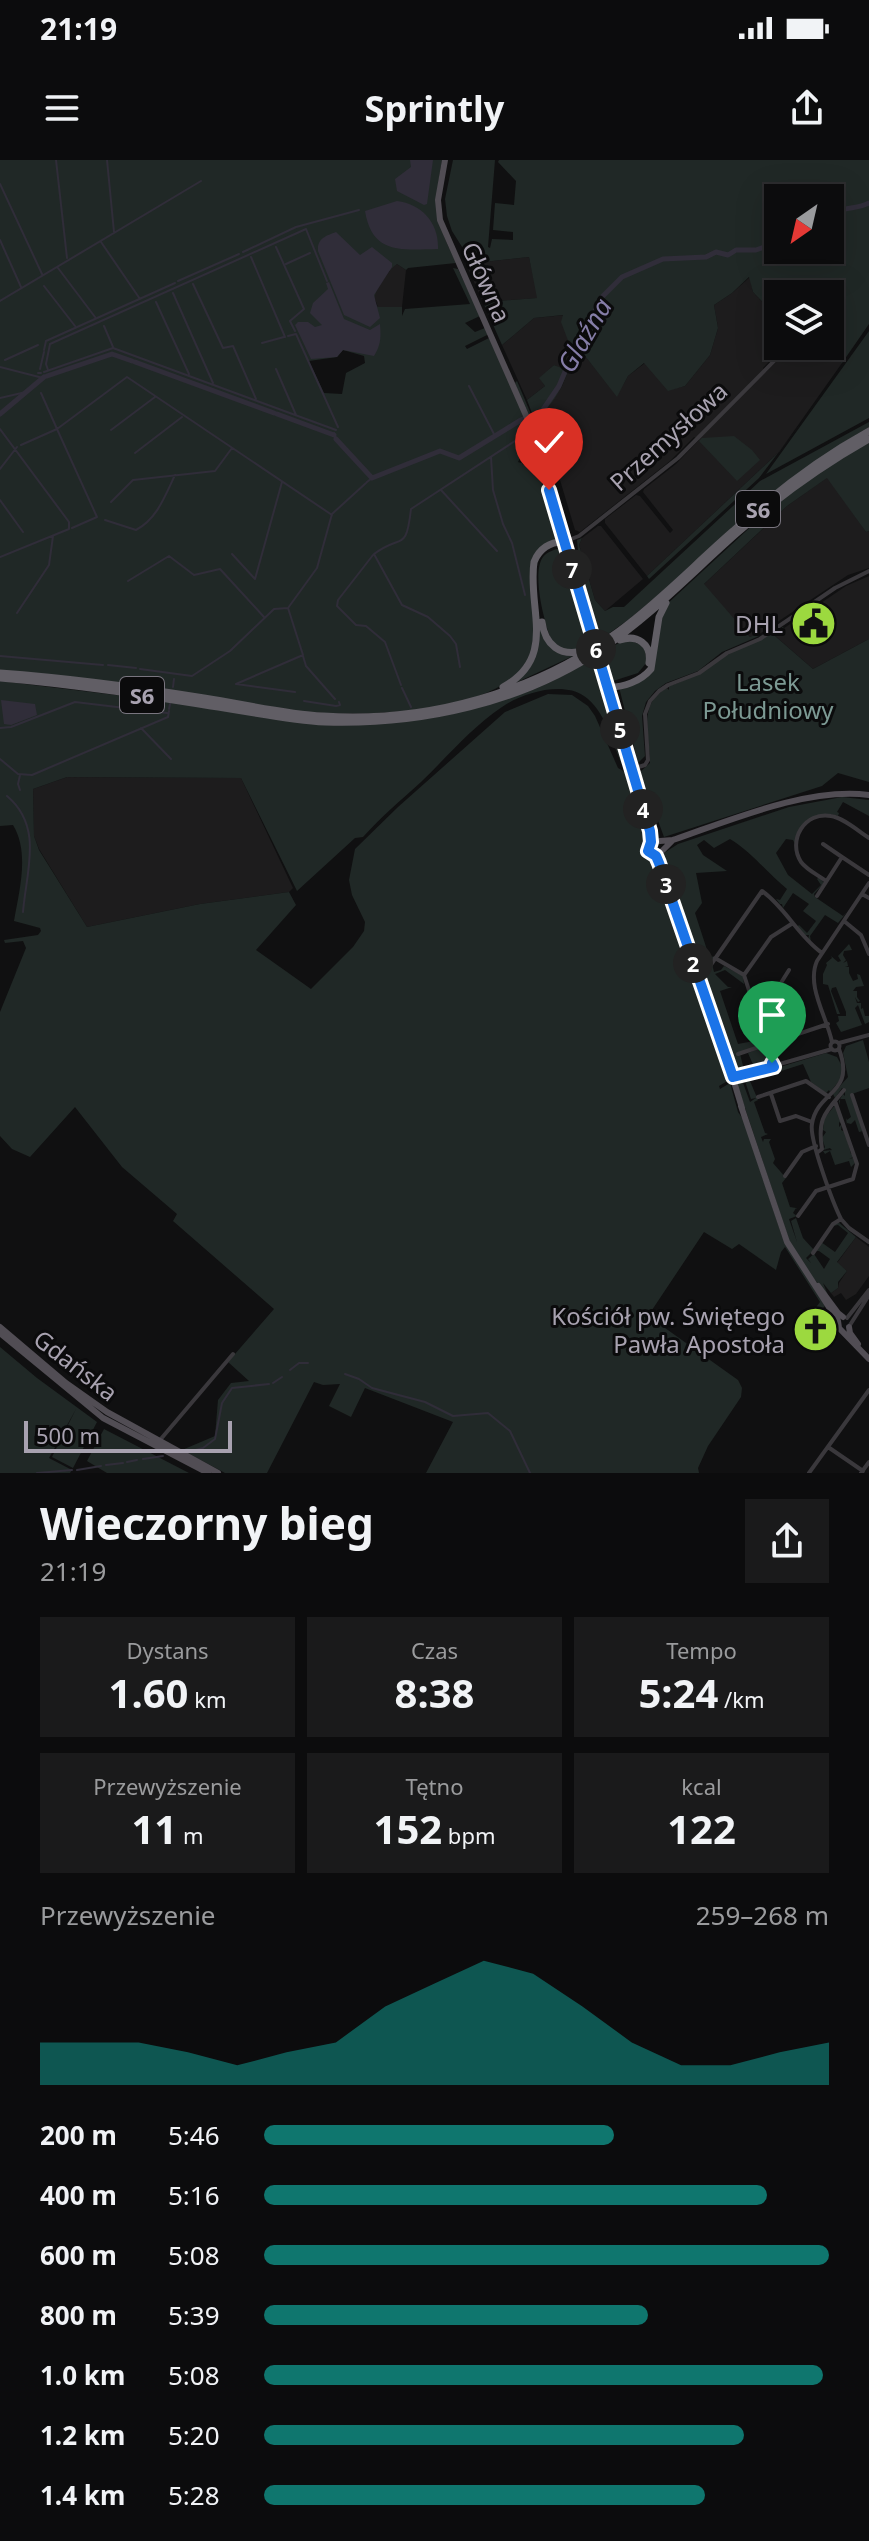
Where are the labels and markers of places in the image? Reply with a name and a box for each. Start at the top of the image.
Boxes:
pin [515,408,583,490]
pin: 7 [552,549,592,589]
public building icon: DHL [790,599,838,647]
place label: DHL [735,607,783,640]
pin: 6 [576,629,616,669]
pin: 5 [600,709,640,749]
pin: 4 [623,789,663,829]
pin: 3 [646,864,686,904]
pin: 2 [673,943,713,983]
pin [738,981,806,1063]
place label: Kościół pw. Świętego Pawła Apostoła [551,1299,785,1360]
church icon: Kościół pw. Świętego Pawła Apostoła [792,1305,840,1353]

